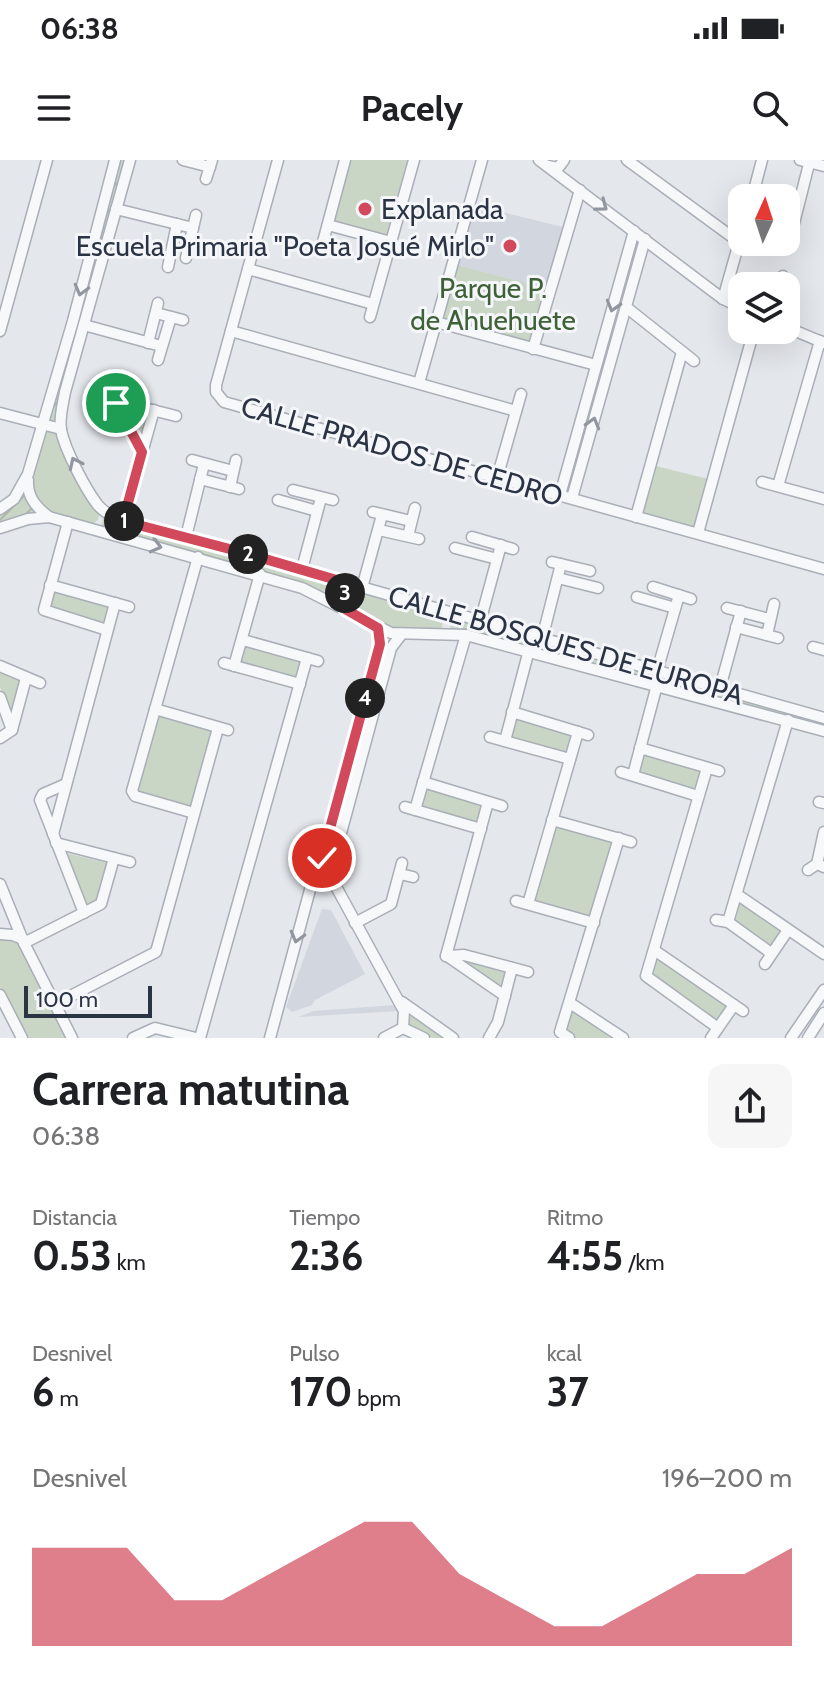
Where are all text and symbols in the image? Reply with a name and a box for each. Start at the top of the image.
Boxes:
text: 06:38 [40,10,119,47]
icon: menu [32,86,76,130]
text: Pacely [361,86,463,130]
icon: search [748,86,792,130]
north arrow [728,184,800,256]
map controls [728,184,800,344]
place label: Explanada [381,192,504,226]
one-way arrow [593,197,608,211]
marker: Explanada [356,200,374,218]
place label: Escuela Primaria "Poeta Josué Mirlo" [76,229,494,263]
marker: Escuela Primaria "Poeta Josué Mirlo" [501,237,519,255]
park label: Parque P. de Ahuehuete [410,271,576,337]
button: layers [728,272,800,344]
one-way arrow [74,282,91,296]
one-way arrow [606,299,622,313]
pin [82,369,150,437]
icon: arrive [94,381,138,425]
street label: CALLE PRADOS DE CEDRO [237,389,567,513]
one-way arrow [584,417,601,431]
one-way arrow [69,457,85,472]
pin: 1 [104,501,144,541]
text: 1 [120,507,128,534]
pin: 2 [228,534,268,574]
one-way arrow [149,537,163,554]
text: 2 [242,540,254,567]
pin: 3 [325,573,365,613]
street label: CALLE BOSQUES DE EUROPA [385,578,748,712]
text: 3 [339,579,351,606]
pin: 4 [345,678,385,718]
text: 4 [358,684,372,711]
pin [288,824,356,892]
icon: check [300,836,344,880]
one-way arrow [290,929,307,943]
scale bar [24,982,152,1018]
text: 100 m [36,986,98,1013]
text: Carrera matutina [32,1063,349,1116]
button: share [708,1064,792,1148]
text: 06:38 [32,1120,100,1152]
text: Distancia [32,1204,117,1231]
text: Tiempo [289,1204,360,1231]
text: Ritmo [547,1204,603,1231]
text: 0.53 [32,1231,112,1280]
text: 2:36 [289,1231,363,1280]
text: 4:55 [547,1231,623,1280]
text: km [112,1249,146,1276]
text: /km [623,1249,665,1276]
text: Desnivel [32,1340,112,1367]
text: Pulso [289,1340,340,1367]
text: kcal [547,1340,582,1367]
text: 6 [32,1367,54,1416]
text: 170 [289,1367,352,1416]
text: 37 [547,1367,589,1416]
text: m [54,1385,79,1412]
text: bpm [352,1385,401,1412]
text: Desnivel [32,1462,127,1494]
text: 196–200 m [662,1462,792,1494]

